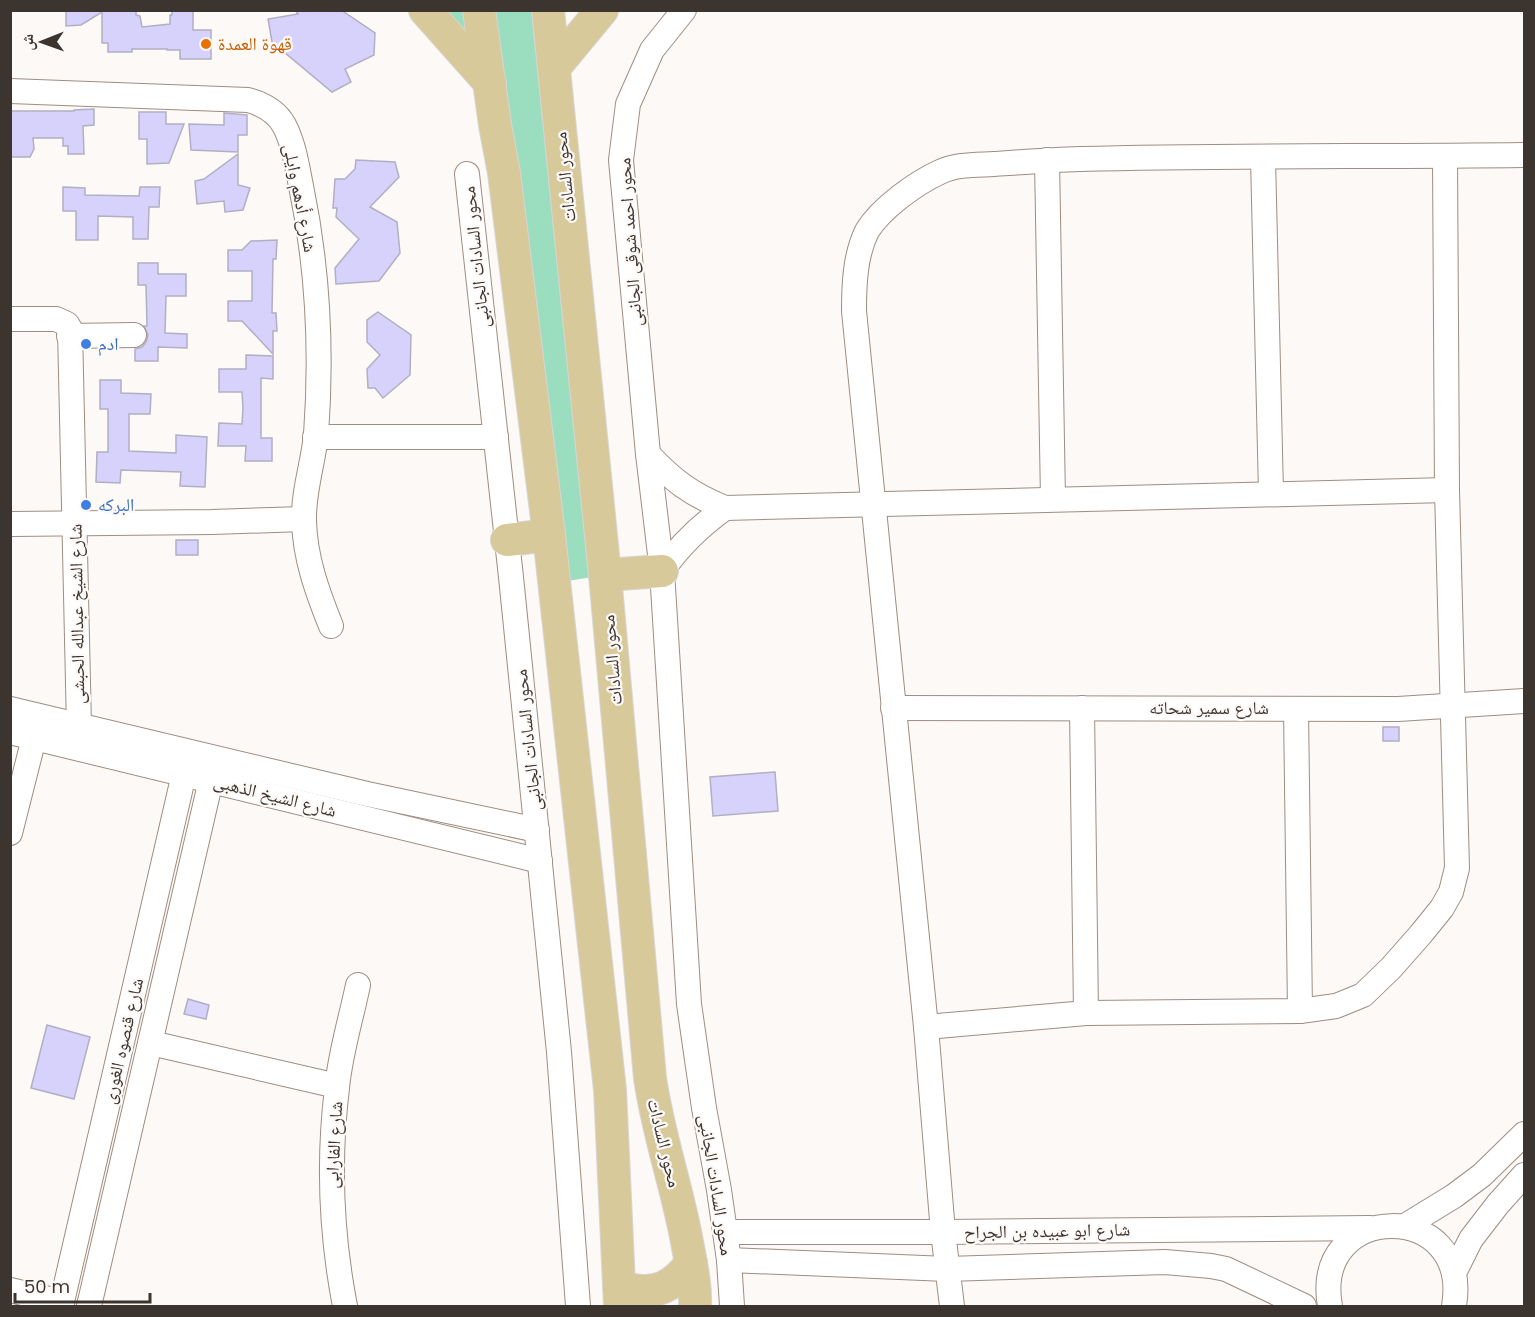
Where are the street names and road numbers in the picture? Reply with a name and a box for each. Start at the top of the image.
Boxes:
street label: محور السادات [547,131,582,223]
street label: شارع أدهم وايلى [278,142,323,254]
street label: محور احمد شوقى الجانبى [611,157,648,327]
street label: محور السادات الجانبى [456,185,495,329]
street label: شارع الشيخ عبدالله الحبشى [62,524,91,704]
street label: محور السادات [595,614,628,706]
street label: محور السادات الجانبى [508,668,547,812]
street label: شارع سمير شحاته [1149,695,1269,720]
street label: شارع الشيخ الذهبى [211,768,339,823]
street label: شارع قنصوه الغورى [96,975,149,1106]
street label: محور السادات [641,1096,688,1190]
street label: شارع الفارابى [319,1101,348,1189]
street label: محور السادات الجانبى [693,1113,740,1257]
street label: شارع ابو عبيده بن الجراح [964,1217,1130,1244]

